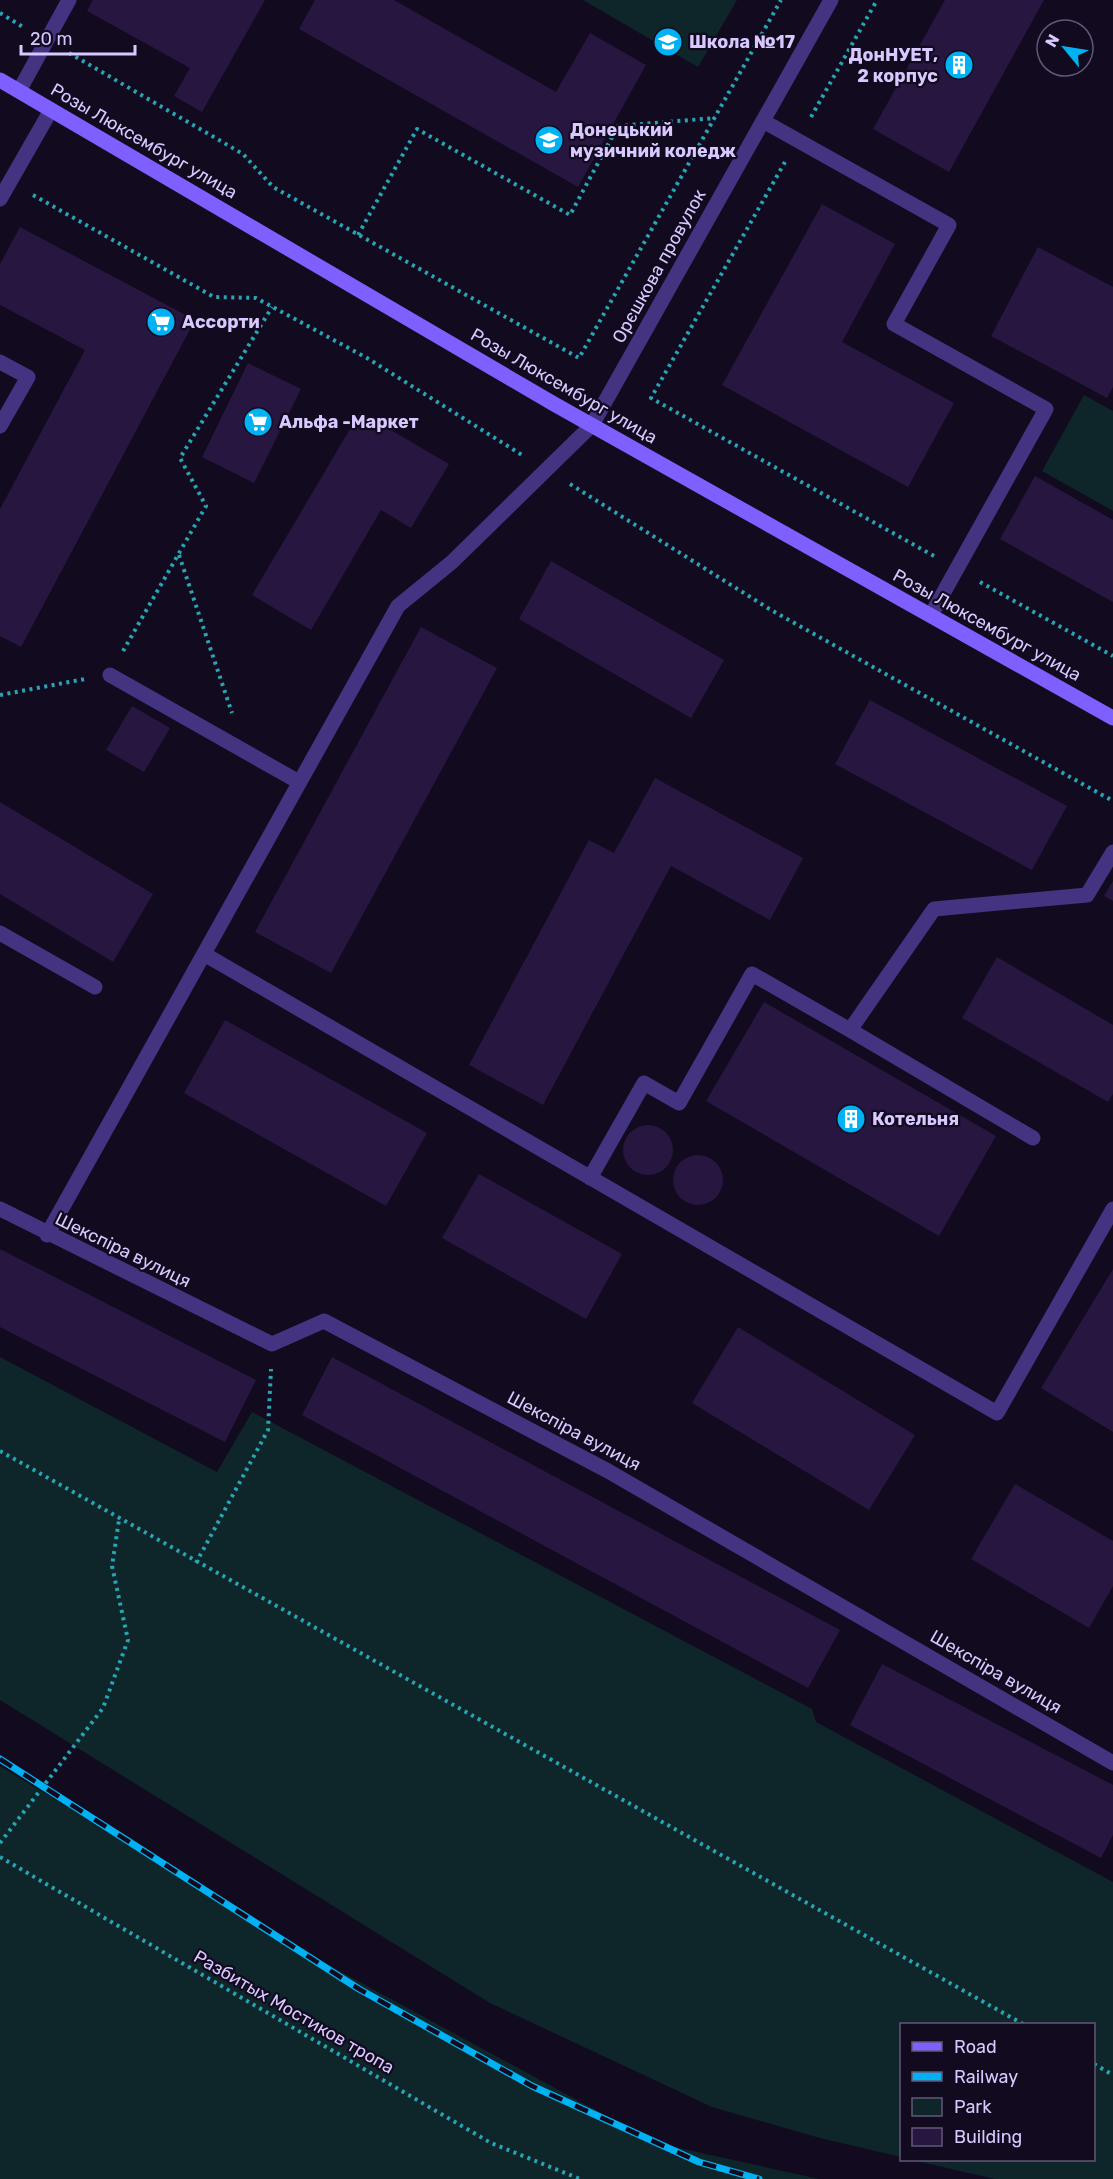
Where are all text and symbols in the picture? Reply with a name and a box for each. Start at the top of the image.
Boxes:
scale bar [21,18,135,56]
north arrow [1035,18,1095,78]
school or university icon: Школа №17 [652,26,684,58]
text: 20 m [30,28,72,50]
place label: Школа №17 [689,31,795,53]
text: N [1041,31,1064,50]
place label: ДонНУЕТ, 2 корпус [849,44,938,87]
building icon: ДонНУЕТ, 2 корпус [943,49,975,81]
street label: Розы Люксембург улица [47,79,241,203]
place label: Донецький музичний коледж [570,119,737,162]
school or university icon: Донецький музичний коледж [533,124,565,156]
street label: Орєшкова провулок [608,185,711,347]
supermarket icon: Ассорти [145,306,177,338]
place label: Ассорти [182,311,260,333]
street label: Розы Люксембург улица [467,324,661,448]
supermarket icon: Альфа -Маркет [242,406,274,438]
place label: Альфа -Маркет [279,411,419,433]
street label: Розы Люксембург улица [889,564,1085,686]
building icon: Котельня [835,1103,867,1135]
place label: Котельня [872,1108,959,1130]
street label: Шекспіра вулиця [52,1208,194,1292]
street label: Шекспіра вулиця [503,1386,645,1476]
street label: Шекспіра вулиця [926,1625,1066,1719]
street label: Разбитых Мостиков тропа [190,1946,398,2078]
legend [900,2023,1095,2161]
text: Road [954,2036,997,2058]
text: Railway [954,2066,1018,2088]
text: Park [954,2096,992,2118]
text: Building [954,2126,1022,2148]

